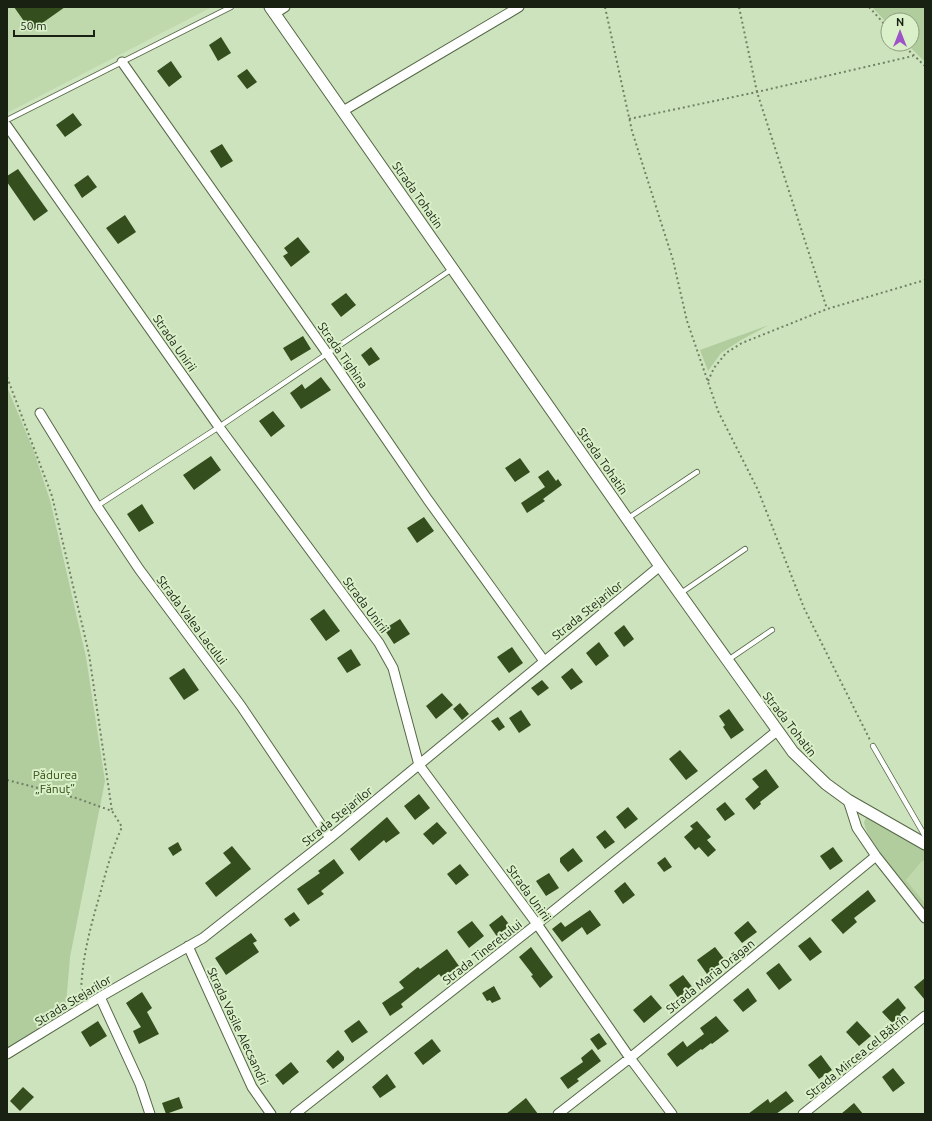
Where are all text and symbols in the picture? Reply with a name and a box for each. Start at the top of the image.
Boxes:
scale bar [14,12,94,38]
north arrow [880,12,920,52]
text: N [896,16,904,28]
text: 50 m [20,19,47,32]
street label: Strada Tohatin [390,159,446,231]
street label: Strada Unirii [151,312,199,374]
street label: Strada Tighina [316,320,370,390]
street label: Strada Tohatin [575,425,631,497]
street label: Strada Valea Lacului [154,573,230,667]
street label: Strada Unirii [341,575,391,635]
street label: Strada Stejarilor [549,577,625,642]
street label: Strada Tohatin [761,689,819,759]
park label: Pădurea „Fănuț” [33,768,77,795]
street label: Strada Stejarilor [299,783,375,848]
street label: Strada Unirii [504,862,554,924]
street label: Strada Tineretului [440,917,524,987]
street label: Strada Maria Drăgan [663,936,757,1016]
street label: Strada Vasile Alecsandri [205,965,271,1087]
street label: Strada Stejarilor [33,972,114,1028]
street label: Strada Mircea cel Bătrîn [803,1011,911,1101]

